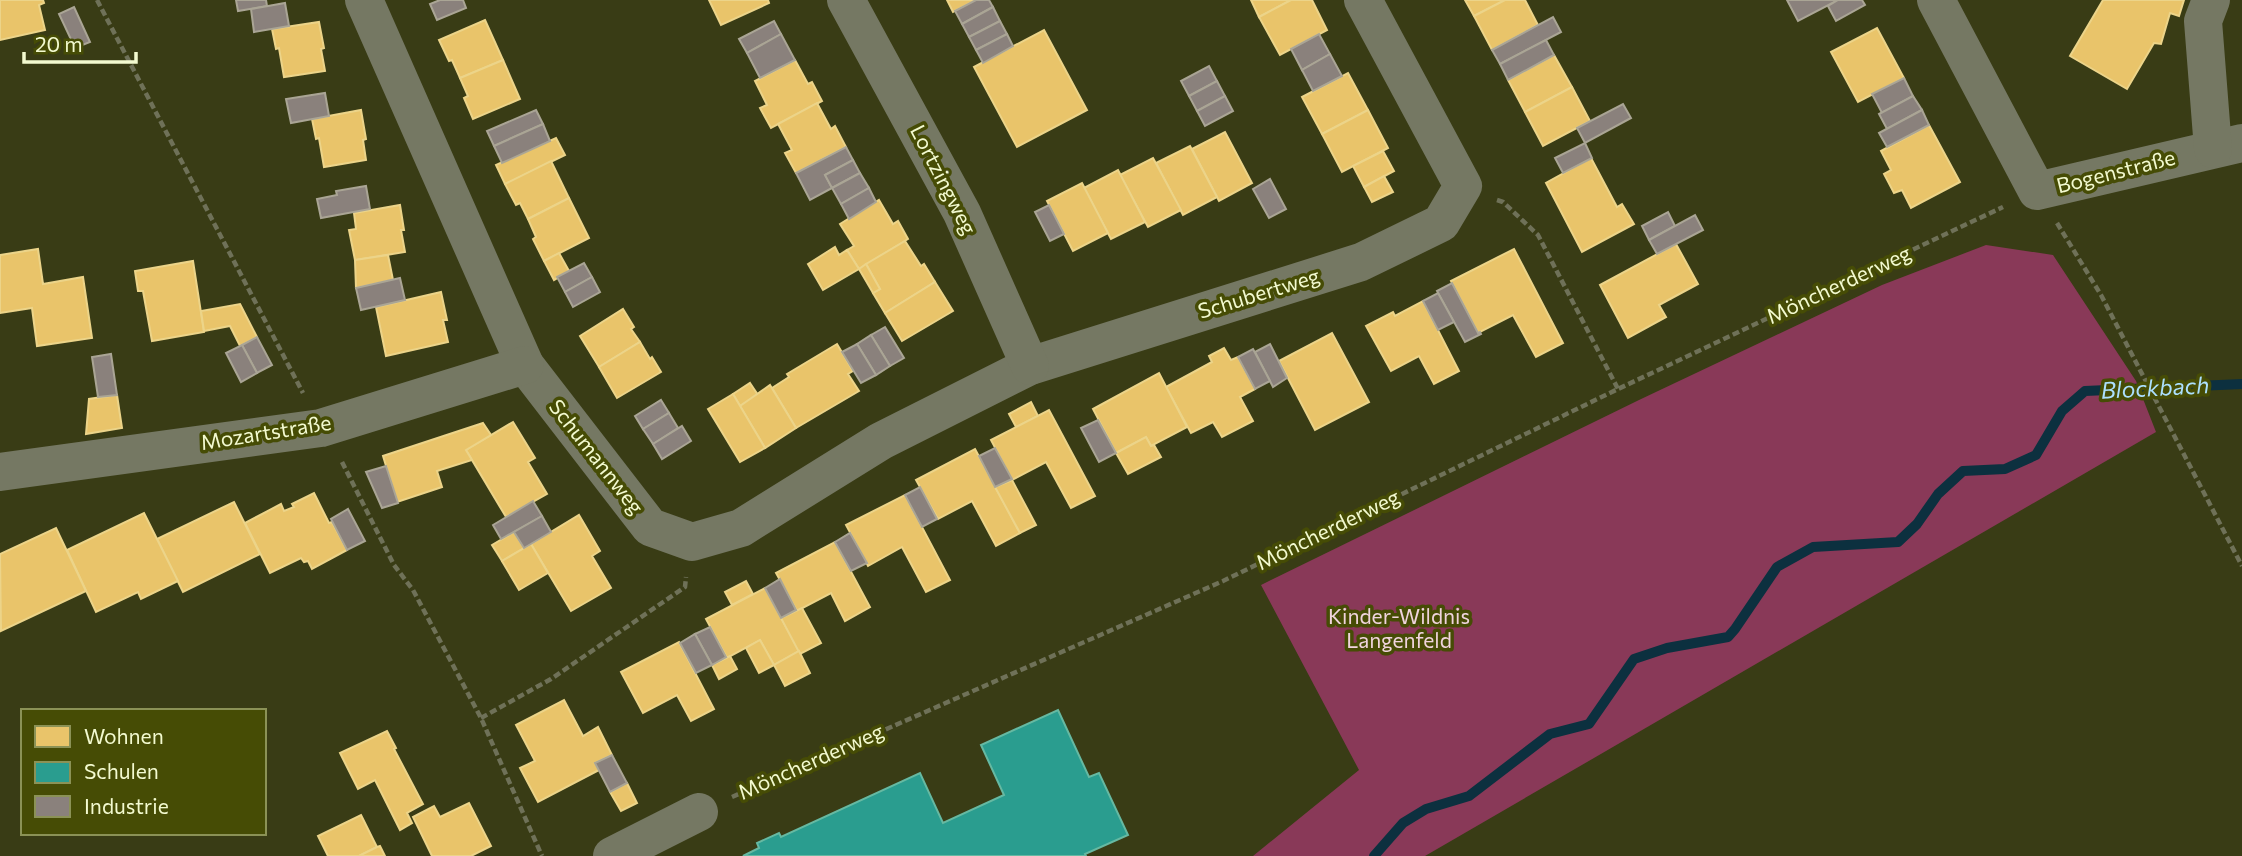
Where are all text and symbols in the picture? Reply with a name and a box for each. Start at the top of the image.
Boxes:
scale bar [24,21,136,65]
text: 20 m [35,31,83,56]
street label: Lortzingweg [906,120,983,238]
street label: Bogenstraße [2054,144,2178,197]
street label: Möncherderweg [1762,239,1915,328]
street label: Schubertweg [1195,262,1322,323]
water label: Blockbach [2100,370,2210,404]
street label: Schumannweg [545,394,650,518]
street label: Mozartstraße [199,409,333,454]
street label: Möncherderweg [1251,483,1403,574]
park label: Kinder-Wildnis Langenfeld [1328,603,1470,652]
legend [21,709,266,835]
street label: Möncherderweg [734,717,887,804]
text: Wohnen [84,723,164,748]
text: Schulen [84,758,159,783]
text: Industrie [84,793,169,818]

